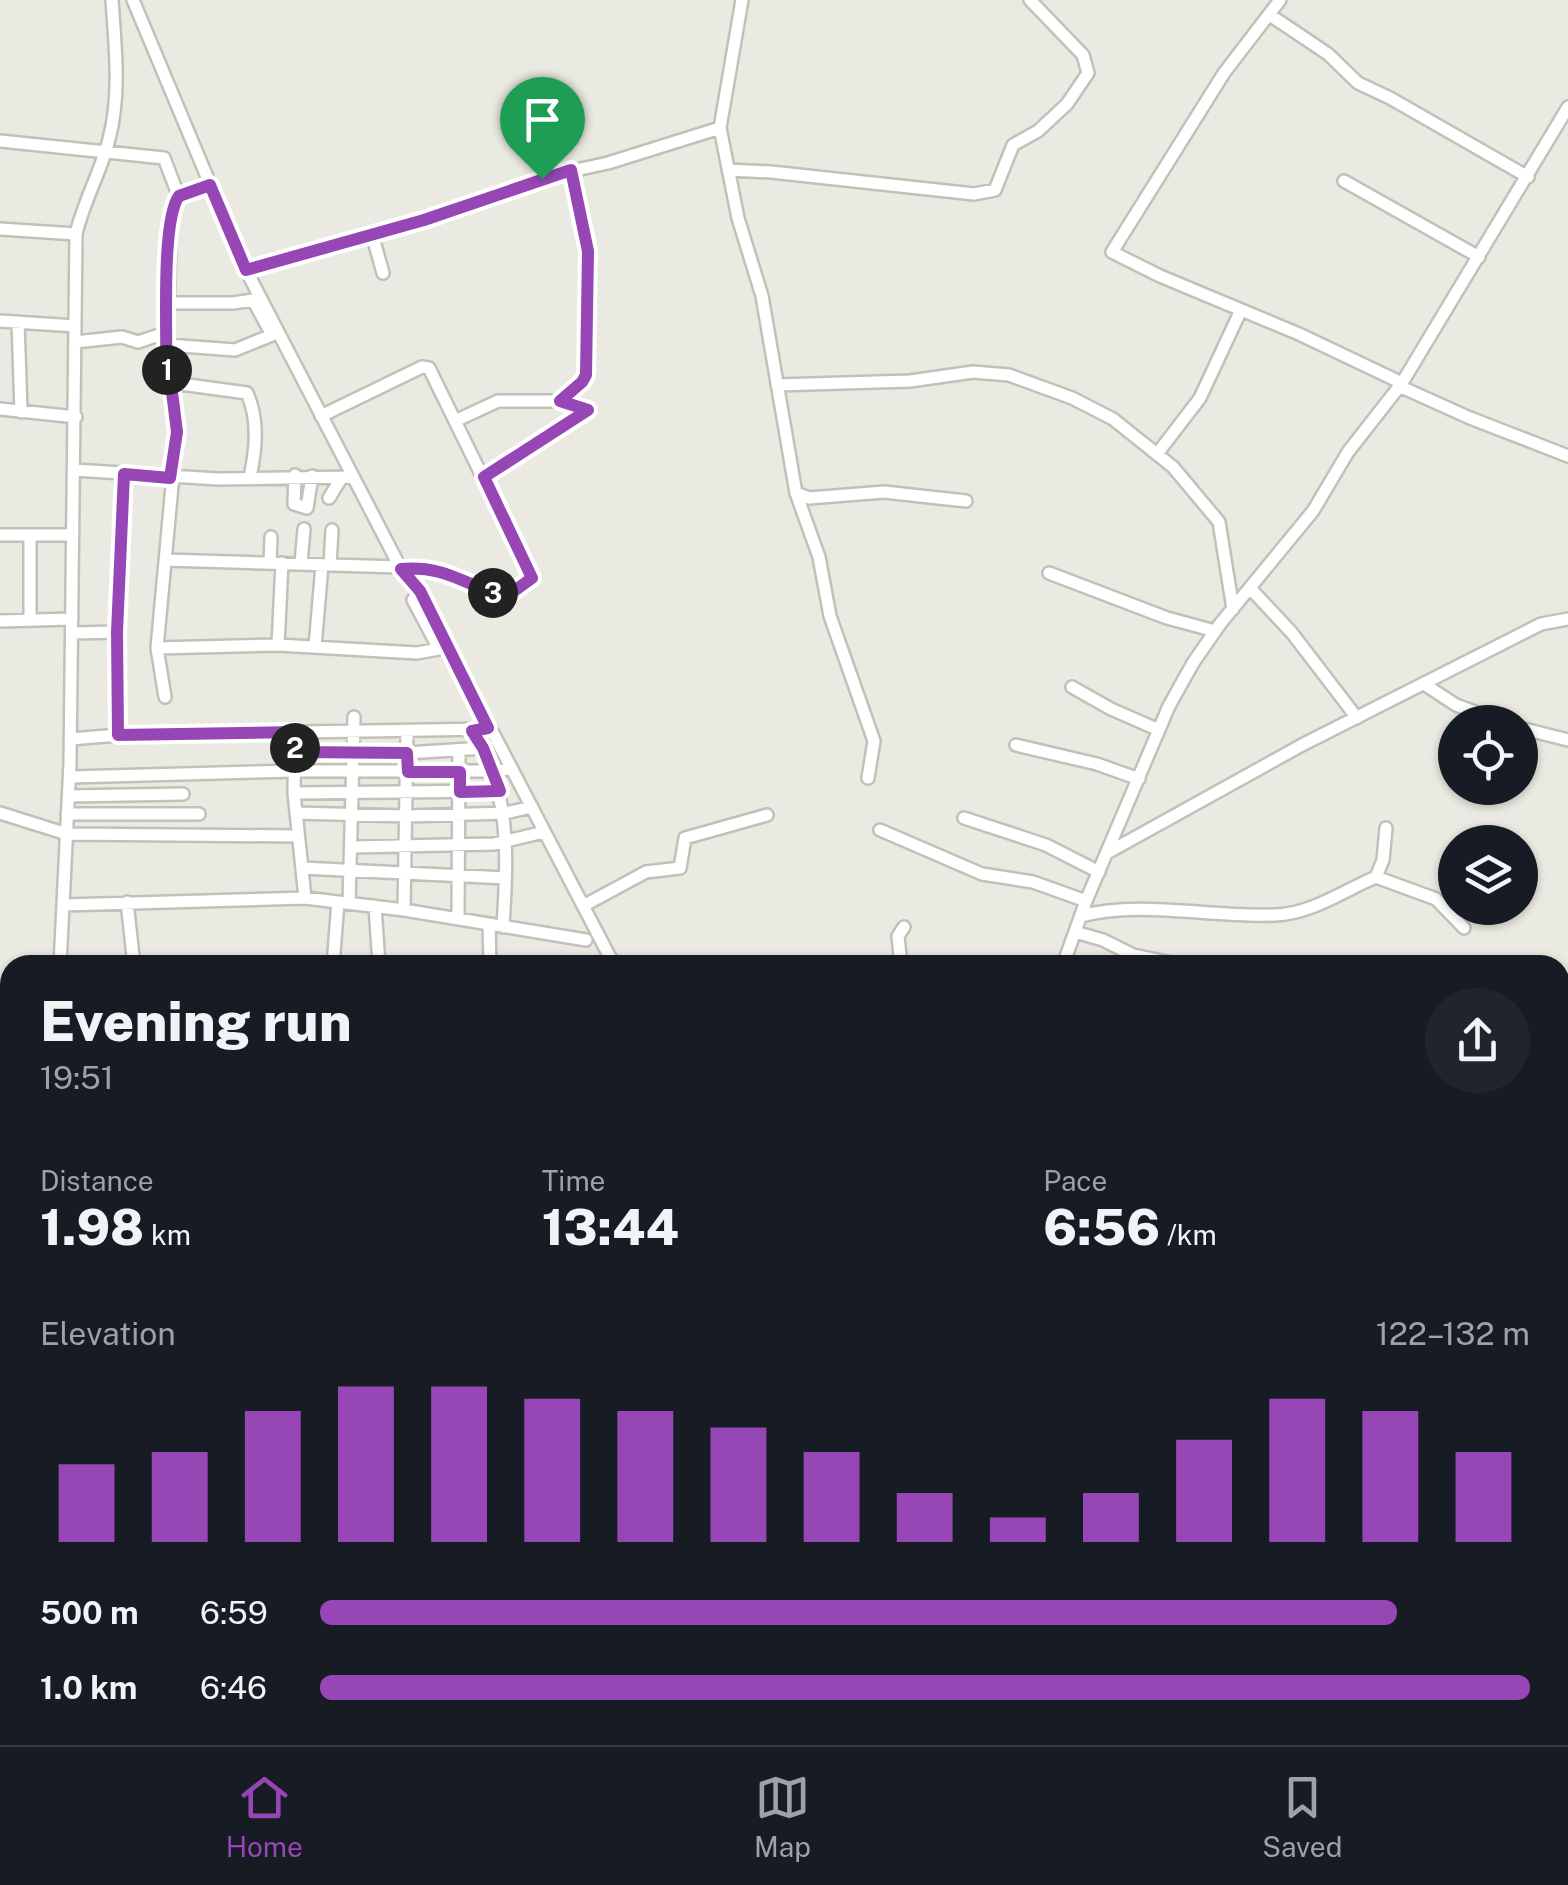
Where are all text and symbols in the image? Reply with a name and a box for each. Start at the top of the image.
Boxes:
pin [500,77,585,180]
icon: arrive [515,92,570,147]
pin: 1 [142,345,192,395]
text: 1 [161,353,173,386]
pin: 3 [468,568,518,618]
text: 3 [484,576,502,609]
map controls [1438,705,1538,925]
button: locate [1438,705,1538,805]
pin: 2 [270,723,320,773]
text: 2 [286,731,304,764]
button: layers [1438,825,1538,925]
button: share [1425,988,1530,1093]
text: Evening run [40,989,352,1053]
text: 19:51 [40,1059,114,1096]
text: Distance [40,1164,154,1197]
text: Time [542,1164,605,1197]
text: Pace [1043,1164,1107,1197]
text: 1.98 [40,1197,144,1256]
text: 13:44 [542,1197,679,1256]
text: 6:56 [1043,1197,1160,1256]
text: km [144,1218,191,1251]
text: /km [1160,1218,1217,1251]
text: Elevation [40,1315,176,1352]
text: 122–132 m [1376,1315,1530,1352]
text: 500 m [40,1594,139,1631]
text: 6:59 [200,1594,268,1631]
text: 1.0 km [40,1669,137,1706]
text: 6:46 [200,1669,267,1706]
tab: Home [226,1770,303,1863]
tab: Map [754,1770,811,1863]
tab: Saved [1262,1770,1342,1863]

